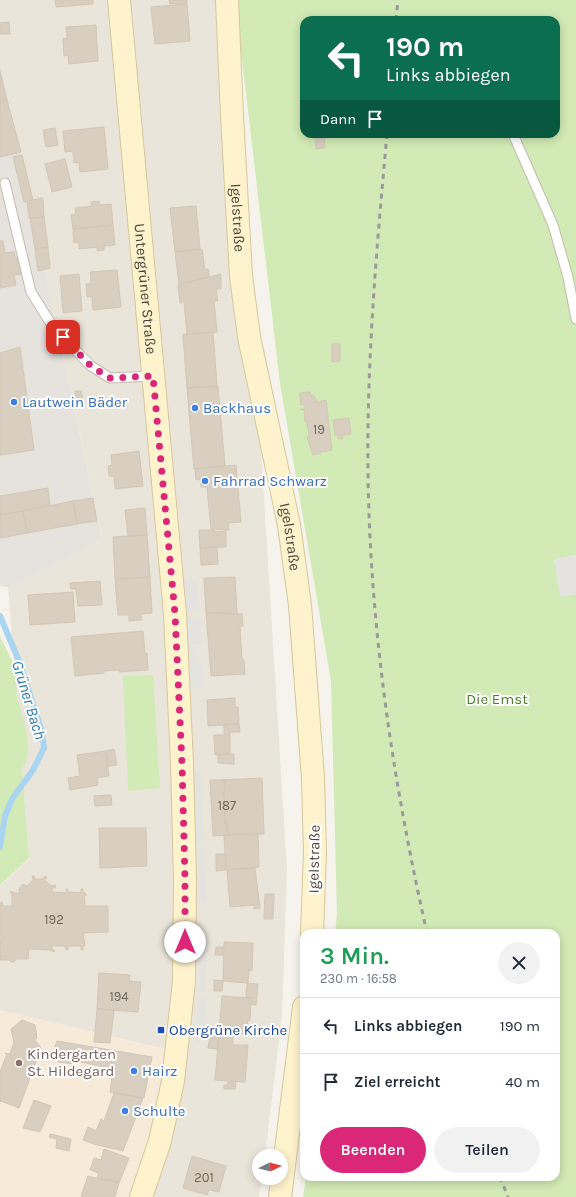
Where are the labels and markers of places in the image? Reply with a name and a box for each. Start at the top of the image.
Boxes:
pin [46,320,80,354]
place label: Lautwein Bäder [22,393,128,411]
marker: Lautwein Bäder [9,397,19,407]
place label: Backhaus [203,399,271,417]
marker: Backhaus [190,403,200,413]
place label: Fahrrad Schwarz [213,472,327,490]
marker: Fahrrad Schwarz [200,476,210,486]
place label: Obergrüne Kirche [169,1021,287,1039]
marker: Obergrüne Kirche [156,1025,166,1035]
place label: Kindergarten St. Hildegard [27,1045,116,1080]
marker: Kindergarten St. Hildegard [14,1058,24,1068]
place label: Hairz [142,1062,177,1080]
marker: Hairz [129,1066,139,1076]
place label: Schulte [133,1102,186,1120]
marker: Schulte [120,1106,130,1116]

